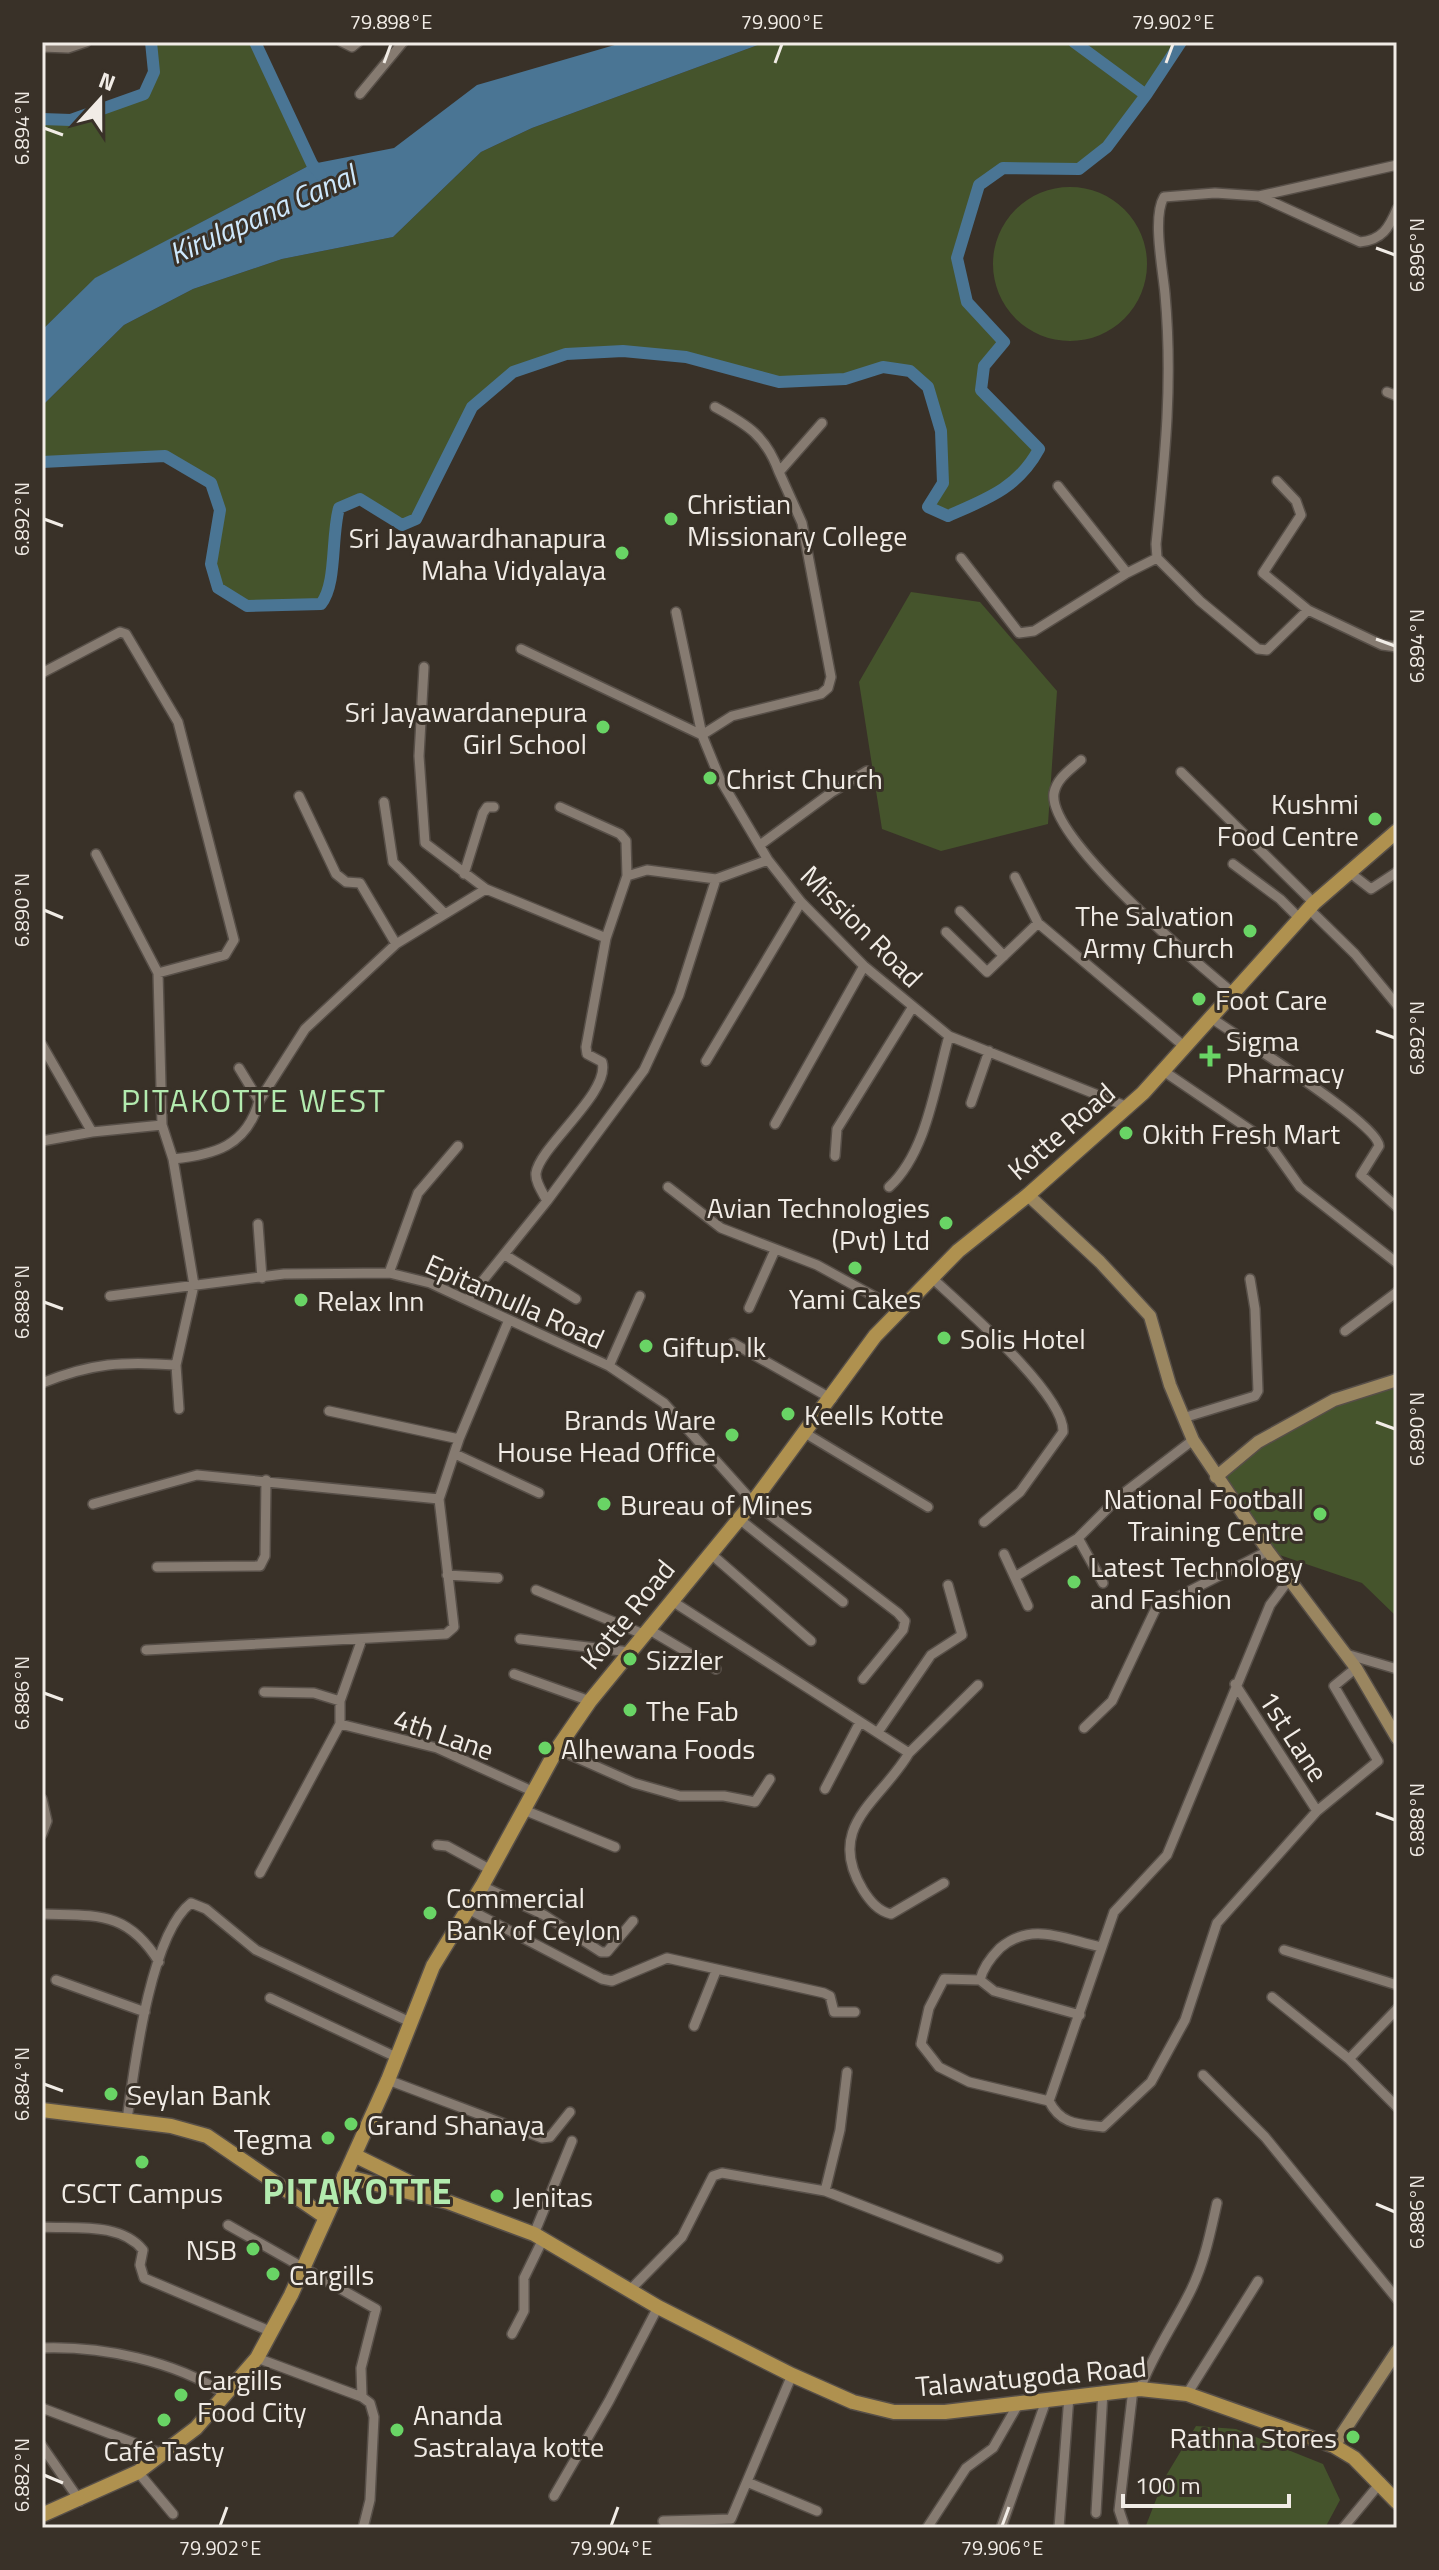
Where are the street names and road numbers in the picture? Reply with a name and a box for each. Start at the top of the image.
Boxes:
street label: Mission Road [791,855,933,997]
street label: Kotte Road [998,1072,1124,1190]
street label: Epitamulla Road [418,1242,612,1360]
street label: Kotte Road [569,1550,685,1678]
street label: 1st Lane [1248,1682,1340,1790]
street label: 4th Lane [388,1697,500,1771]
street label: Talawatugoda Road [914,2344,1148,2408]

